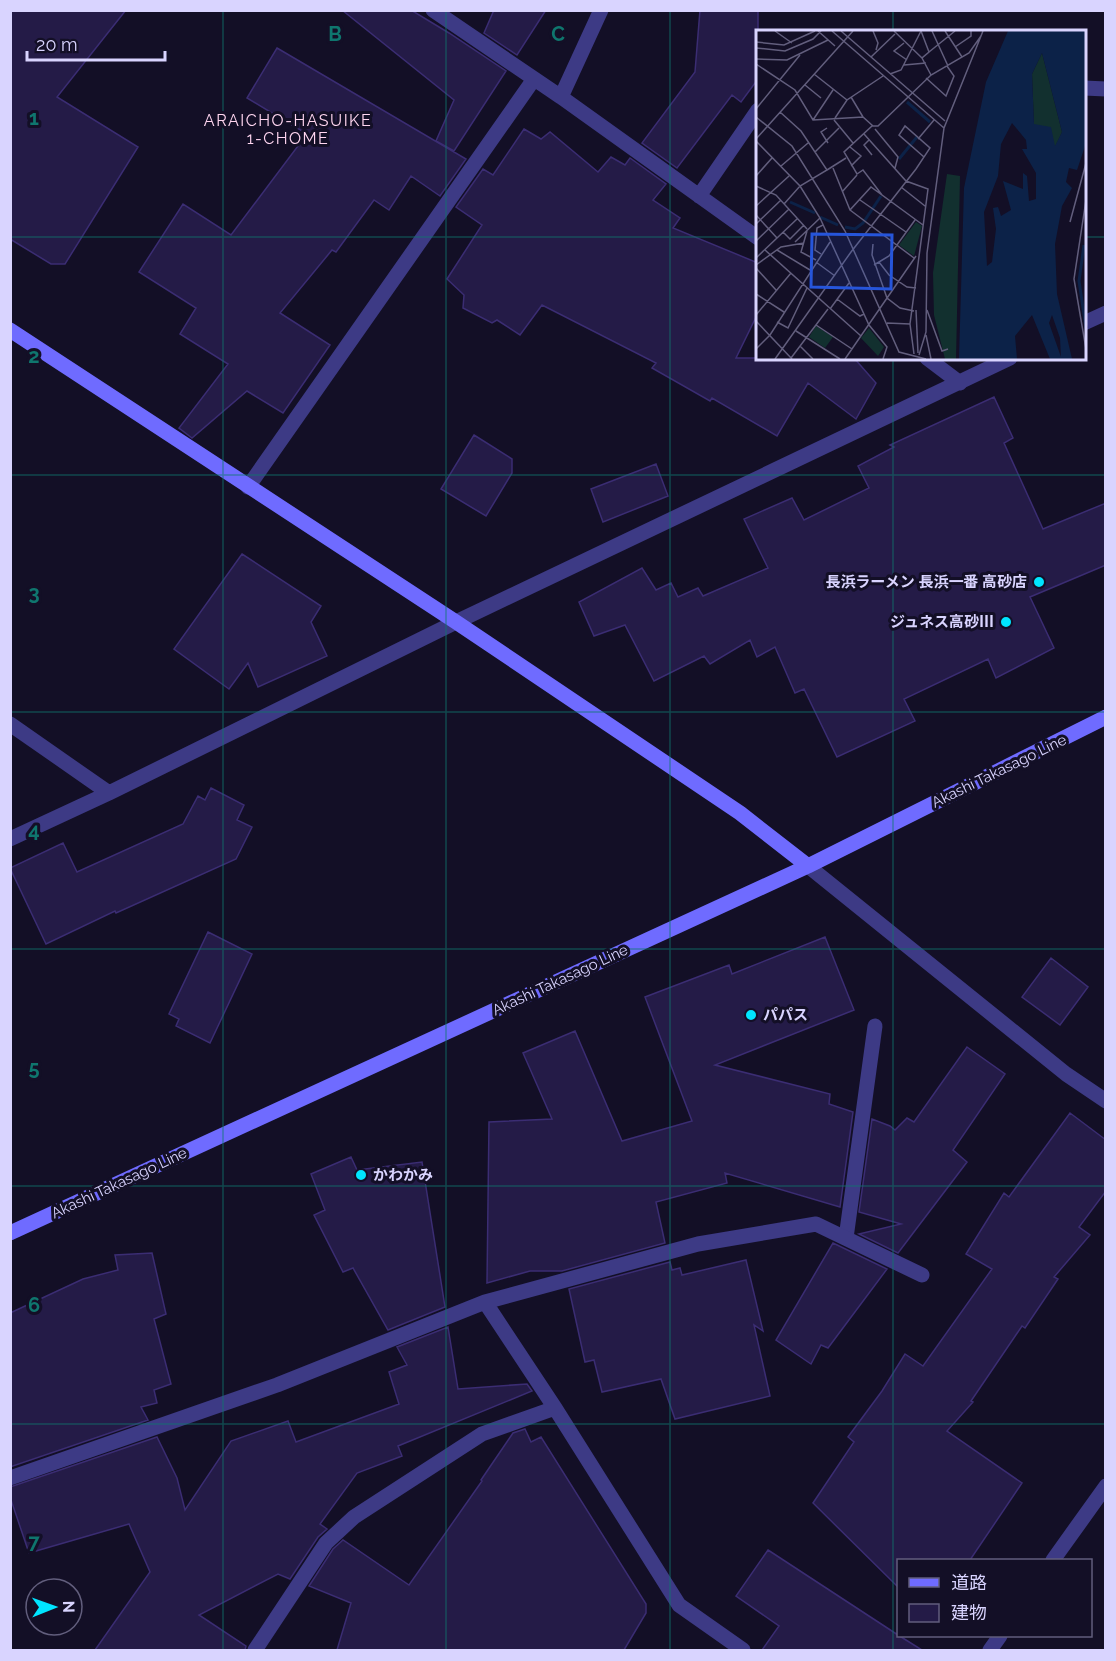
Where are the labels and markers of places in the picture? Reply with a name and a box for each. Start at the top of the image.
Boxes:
place label: 長浜ラーメン 長浜一番 高砂店 [825,573,1027,591]
marker: 長浜ラーメン 長浜一番 高砂店 [1032,575,1046,589]
place label: ジュネス高砂Ⅲ [890,613,994,631]
marker: ジュネス高砂Ⅲ [999,615,1013,629]
place label: パパス [763,1006,808,1024]
marker: パパス [744,1008,758,1022]
place label: かわかみ [373,1166,433,1184]
marker: かわかみ [354,1168,368,1182]

